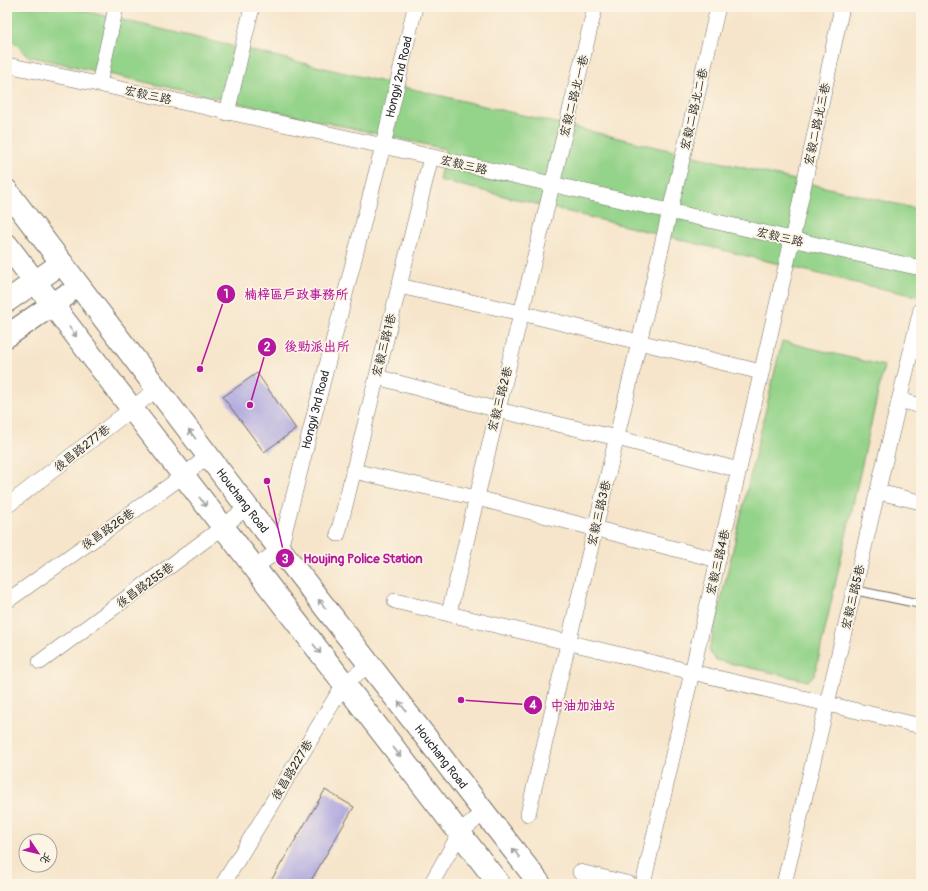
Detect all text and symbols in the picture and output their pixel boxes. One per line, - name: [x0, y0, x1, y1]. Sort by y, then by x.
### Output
- street label: Hongyi 2nd Road: [383, 35, 416, 119]
- street label: 宏毅二路北一巷: [557, 54, 592, 139]
- street label: 宏毅二路北二巷: [678, 66, 711, 152]
- street label: 宏毅二路北三巷: [801, 81, 834, 167]
- street label: 宏毅三路: [123, 83, 173, 108]
- street label: 宏毅三路: [439, 153, 489, 178]
- street label: 宏毅三路: [755, 225, 805, 250]
- callout: 楠梓區戶政事務所: [216, 282, 356, 307]
- text: 1: [224, 287, 228, 302]
- text: 楠梓區戶政事務所: [244, 287, 348, 303]
- street label: 宏毅三路1巷: [369, 312, 400, 378]
- one-way arrow: [69, 326, 77, 337]
- callout: 後勁派出所: [257, 334, 358, 359]
- text: 後勁派出所: [284, 339, 350, 355]
- text: 2: [264, 340, 271, 355]
- street label: 宏毅三路2巷: [485, 365, 516, 433]
- street label: Hongyi 3rd Road: [299, 369, 333, 451]
- street label: 後昌路277巷: [51, 422, 113, 475]
- one-way arrow: [187, 429, 196, 440]
- street label: Houchang Road: [212, 466, 272, 536]
- street label: 宏毅三路3巷: [585, 479, 614, 547]
- one-way arrow: [199, 496, 208, 507]
- street label: 後昌路26巷: [79, 506, 138, 553]
- street label: 宏毅三路4巷: [704, 528, 733, 596]
- callout: Houjing Police Station: [275, 546, 431, 571]
- text: Houjing Police Station: [303, 551, 423, 567]
- text: 3: [282, 552, 289, 567]
- street label: 後昌路255巷: [113, 559, 177, 611]
- street label: 宏毅三路5巷: [839, 563, 868, 631]
- one-way arrow: [318, 598, 327, 609]
- one-way arrow: [313, 643, 321, 654]
- callout: 中油加油站: [523, 693, 624, 718]
- text: 4: [529, 698, 537, 713]
- text: 中油加油站: [550, 698, 616, 714]
- one-way arrow: [398, 701, 406, 712]
- street label: Houchang Road: [411, 722, 470, 792]
- street label: 後昌路227巷: [269, 737, 316, 803]
- one-way arrow: [392, 746, 401, 757]
- north arrow: [18, 833, 58, 873]
- one-way arrow: [512, 848, 520, 859]
- text: 北: [37, 850, 54, 867]

